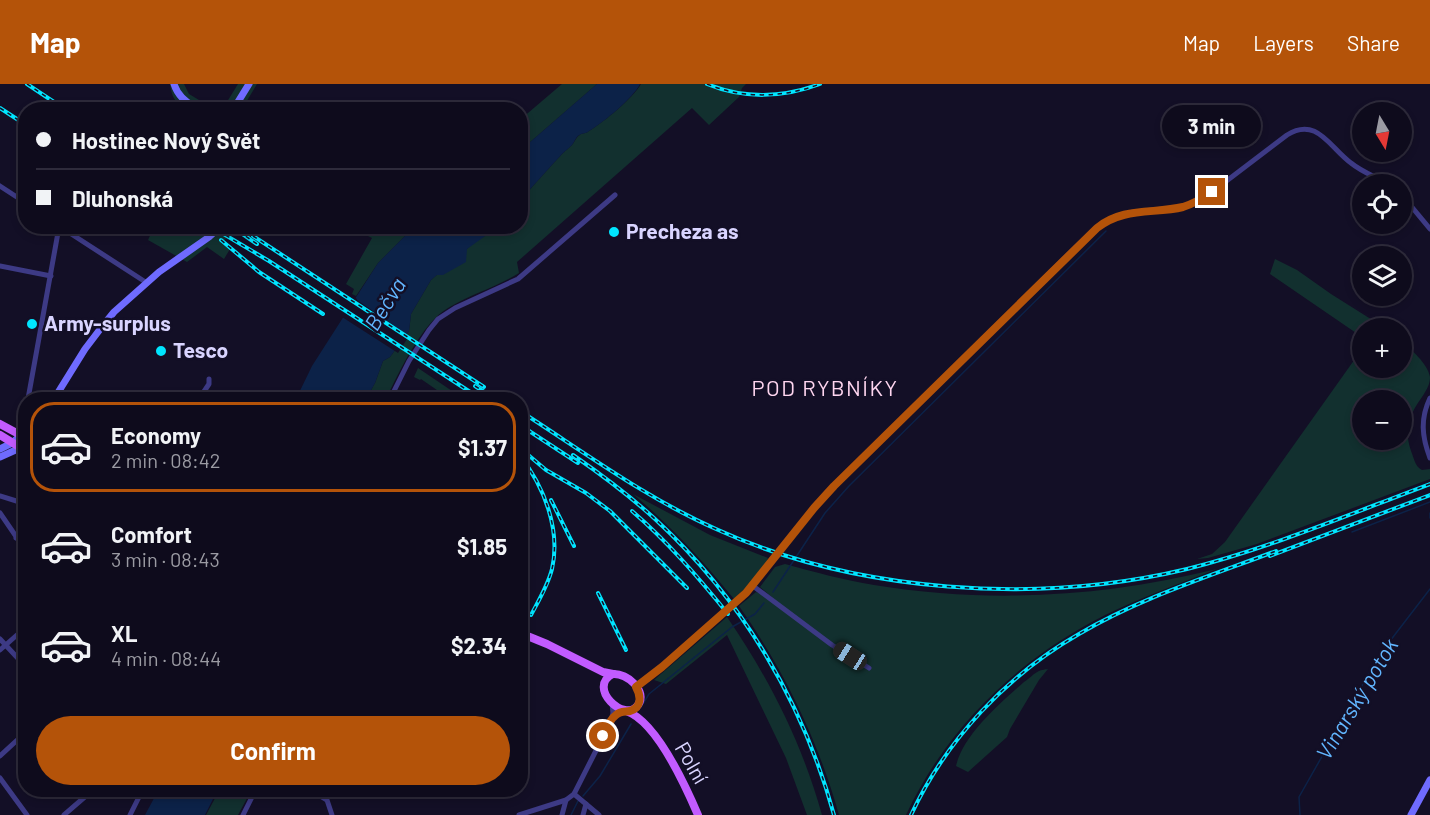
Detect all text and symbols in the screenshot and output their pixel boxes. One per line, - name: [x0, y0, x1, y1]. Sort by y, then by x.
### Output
- text: Map: [30, 25, 81, 59]
- text: Map: [1183, 30, 1220, 55]
- text: Layers: [1253, 30, 1314, 55]
- text: Share: [1347, 30, 1400, 55]
- north arrow: [1352, 102, 1412, 162]
- map controls: [1352, 102, 1412, 450]
- callout: 3 min: [1162, 105, 1262, 147]
- text: 3 min: [1188, 114, 1235, 138]
- text: Hostinec Nový Svět: [72, 127, 260, 153]
- button: locate: [1352, 174, 1412, 234]
- route end: [1198, 178, 1225, 205]
- text: Dluhonská: [72, 185, 173, 211]
- place label: Precheza as: [626, 218, 739, 243]
- marker: Precheza as: [607, 225, 621, 239]
- button: layers: [1352, 246, 1412, 306]
- water label: Bečva: [358, 272, 410, 335]
- place label: Army-surplus: [44, 310, 171, 335]
- marker: Army-surplus: [25, 317, 39, 331]
- button: +: [1352, 318, 1412, 378]
- place label: Tesco: [173, 337, 228, 362]
- marker: Tesco: [154, 344, 168, 358]
- district label: POD RYBNÍKY: [752, 374, 898, 400]
- button: −: [1352, 390, 1412, 450]
- icon: car: [39, 420, 93, 474]
- text: Economy: [111, 422, 201, 448]
- text: $1.37: [458, 434, 507, 460]
- text: 2 min · 08:42: [111, 448, 221, 472]
- icon: car: [39, 519, 93, 573]
- text: Comfort: [111, 521, 192, 547]
- text: $1.85: [457, 533, 507, 559]
- text: 3 min · 08:43: [111, 547, 220, 571]
- icon: car: [39, 618, 93, 672]
- text: XL: [111, 620, 137, 646]
- text: $2.34: [451, 632, 507, 658]
- water label: Vinarský potok: [1310, 633, 1403, 764]
- car: [830, 639, 870, 673]
- text: 4 min · 08:44: [111, 646, 221, 670]
- button: Confirm: [36, 716, 510, 785]
- route start: [589, 722, 616, 749]
- street label: Polní: [670, 737, 714, 788]

